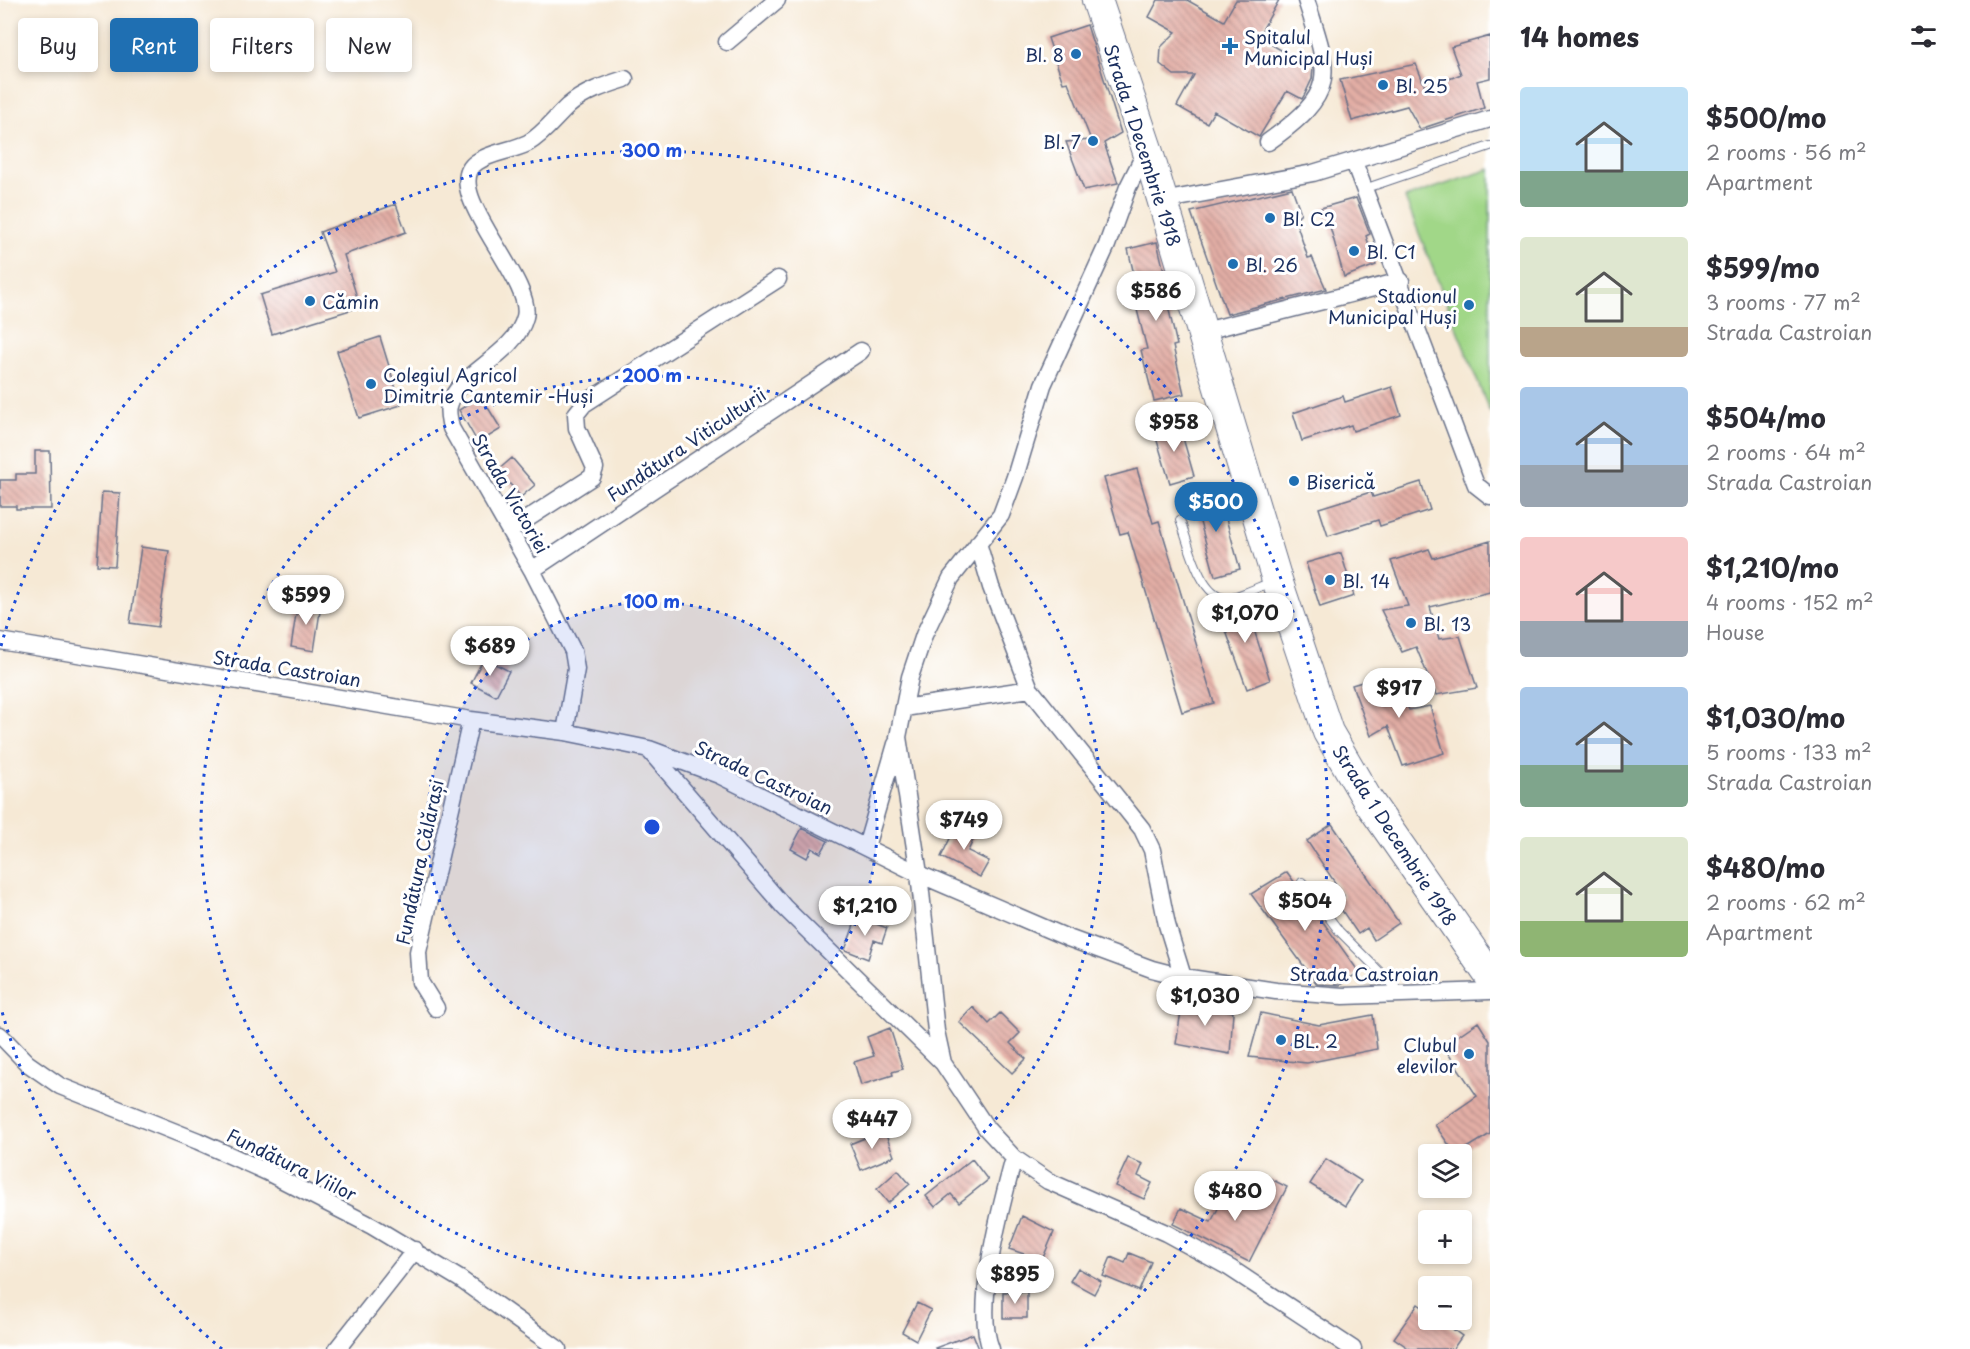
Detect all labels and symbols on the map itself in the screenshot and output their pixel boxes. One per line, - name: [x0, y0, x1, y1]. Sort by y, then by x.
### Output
- place label: Spitalul Municipal Huși: [1244, 23, 1373, 71]
- marker: Spitalul Municipal Huși: [1221, 37, 1239, 55]
- street label: Strada 1 Decembrie 1918: [1098, 40, 1188, 250]
- place label: Bl. 8: [1025, 41, 1064, 68]
- marker: Bl. 8: [1069, 47, 1083, 61]
- place label: Bl. 25: [1395, 72, 1448, 99]
- marker: Bl. 25: [1376, 78, 1390, 92]
- place label: Bl. 7: [1043, 128, 1081, 155]
- marker: Bl. 7: [1086, 134, 1100, 148]
- text: 300 m: [622, 136, 682, 163]
- place label: Bl. C2: [1282, 205, 1335, 232]
- marker: Bl. C2: [1263, 211, 1277, 225]
- place label: Bl. C1: [1366, 238, 1416, 265]
- marker: Bl. C1: [1347, 244, 1361, 258]
- place label: Bl. 26: [1245, 251, 1298, 278]
- marker: Bl. 26: [1226, 257, 1240, 271]
- pin: $586: [1120, 271, 1192, 322]
- place label: Stadionul Municipal Huși: [1328, 282, 1457, 330]
- place label: Cămin: [322, 288, 379, 315]
- marker: Cămin: [303, 294, 317, 308]
- marker: Stadionul Municipal Huși: [1462, 298, 1476, 312]
- place label: Colegiul Agricol Dimitrie Cantemir -Huși: [383, 361, 593, 409]
- text: 200 m: [622, 361, 682, 388]
- marker: Colegiul Agricol Dimitrie Cantemir -Huși: [364, 377, 378, 391]
- street label: Fundătura Viticulturii: [601, 381, 771, 507]
- pin: $958: [1138, 402, 1210, 453]
- street label: Strada Victoriei: [466, 428, 556, 558]
- place label: Biserică: [1306, 468, 1376, 495]
- marker: Biserică: [1287, 474, 1301, 488]
- pin: $500: [1180, 482, 1252, 533]
- place label: Bl. 14: [1342, 567, 1390, 594]
- marker: Bl. 14: [1323, 573, 1337, 587]
- pin: $599: [270, 575, 342, 626]
- text: 100 m: [624, 587, 680, 614]
- pin: $1,070: [1196, 593, 1294, 644]
- place label: Bl. 13: [1423, 610, 1471, 637]
- marker: Bl. 13: [1404, 616, 1418, 630]
- pin: $689: [454, 626, 526, 677]
- street label: Strada Castroian: [211, 643, 363, 693]
- pin: $917: [1363, 668, 1435, 719]
- street label: Strada Castroian: [690, 733, 838, 821]
- street label: Strada 1 Decembrie 1918: [1326, 739, 1464, 931]
- street label: Fundătura Călărași: [388, 777, 450, 947]
- pin: $749: [928, 800, 1000, 851]
- centre of rings: [642, 817, 662, 837]
- pin: $504: [1269, 881, 1341, 932]
- pin: $1,210: [816, 886, 914, 937]
- street label: Strada Castroian: [1289, 960, 1439, 987]
- pin: $1,030: [1156, 976, 1254, 1027]
- place label: BL. 2: [1293, 1027, 1338, 1054]
- place label: Clubul elevilor: [1396, 1031, 1458, 1079]
- marker: BL. 2: [1274, 1033, 1288, 1047]
- marker: Clubul elevilor: [1462, 1047, 1476, 1061]
- pin: $447: [836, 1099, 908, 1150]
- street label: Fundătura Viilor: [223, 1121, 362, 1207]
- pin: $480: [1199, 1171, 1271, 1222]
- pin: $895: [979, 1254, 1051, 1305]

